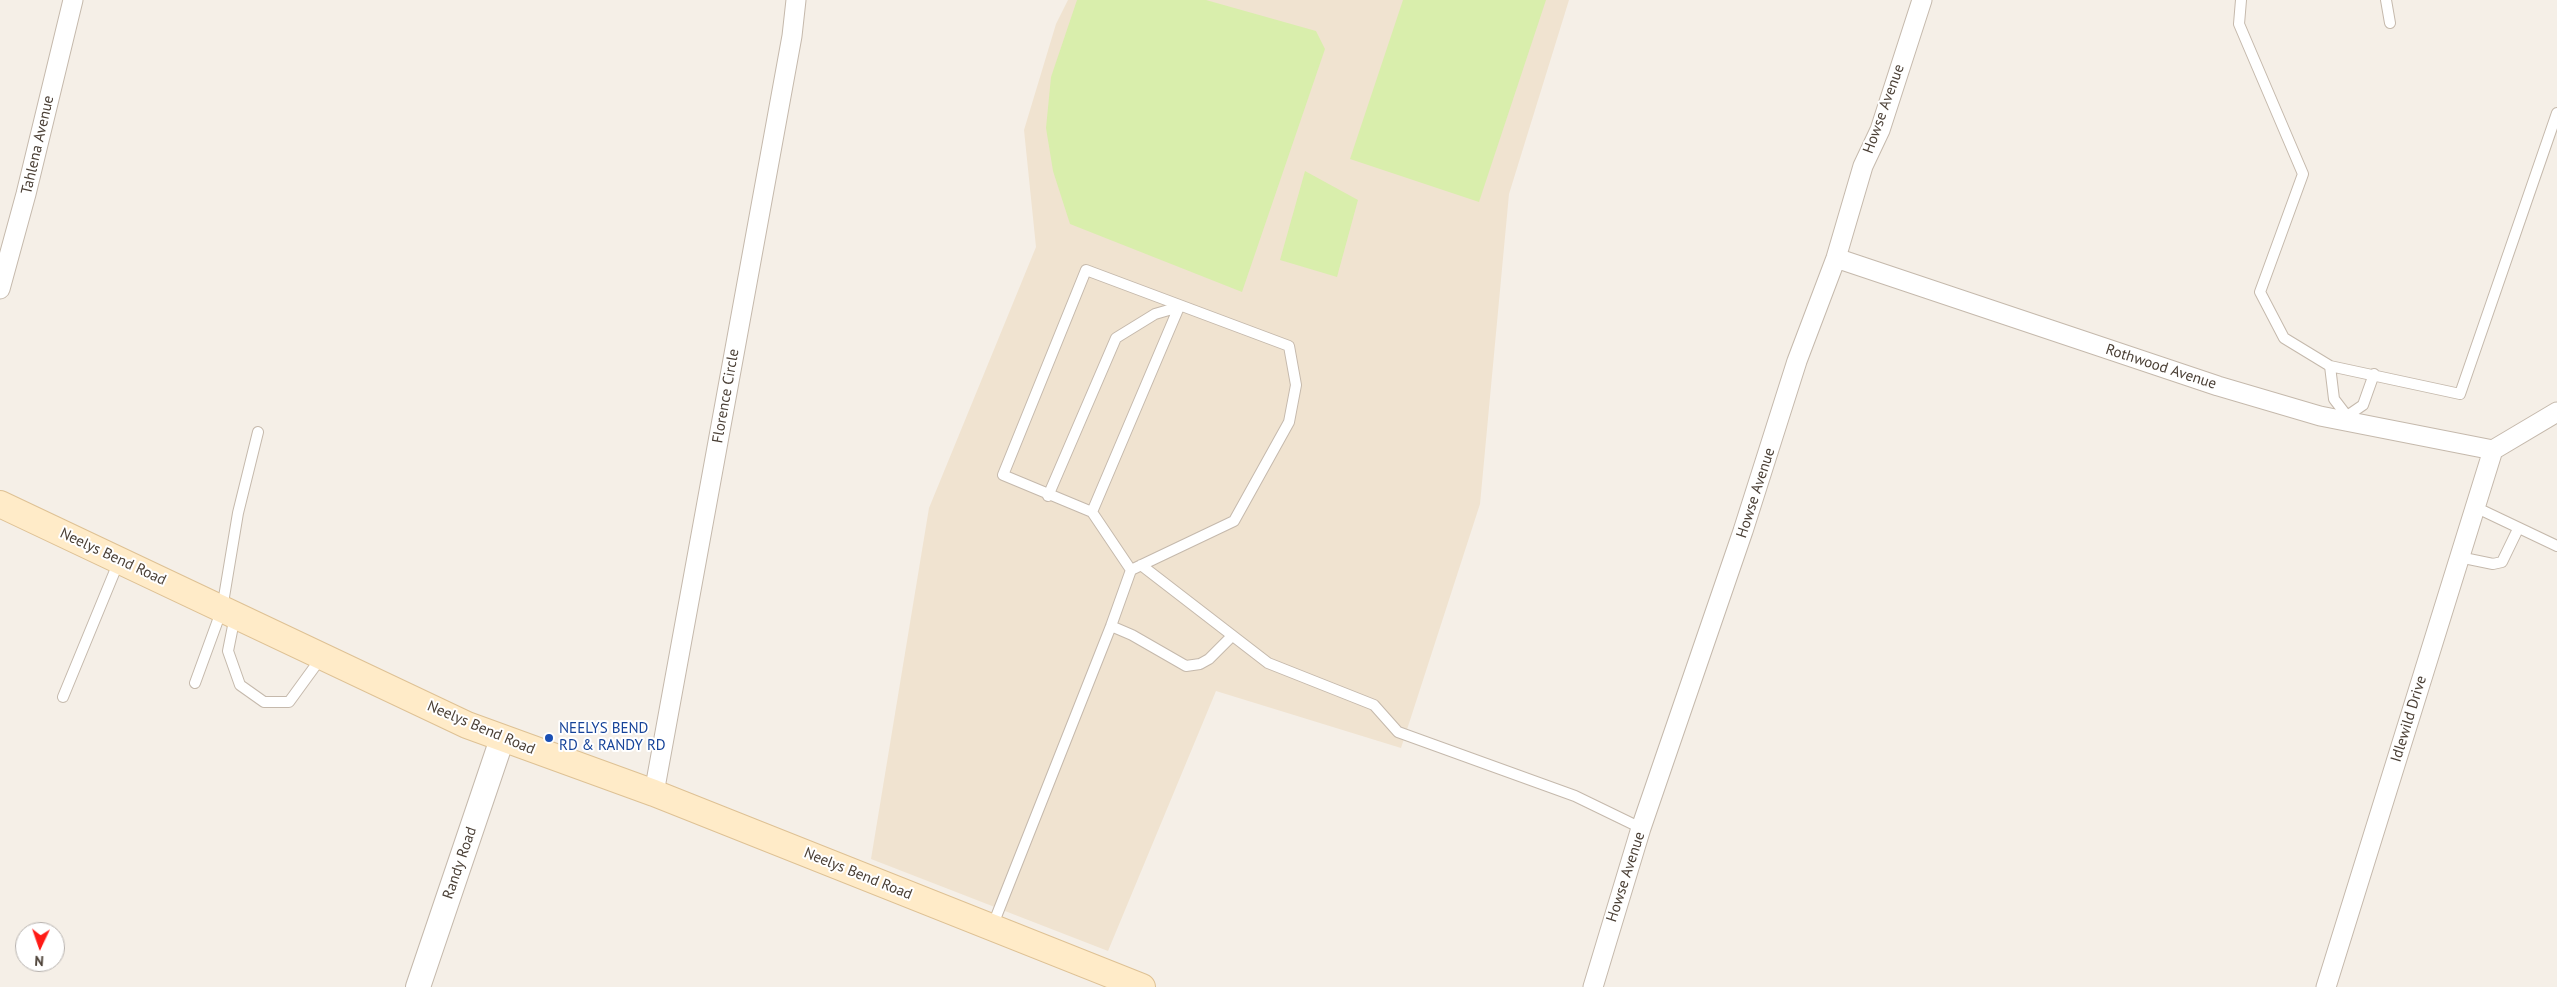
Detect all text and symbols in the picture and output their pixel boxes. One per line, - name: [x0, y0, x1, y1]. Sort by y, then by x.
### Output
- street label: Howse Avenue: [1860, 62, 1908, 156]
- street label: Tahlena Avenue: [18, 94, 58, 196]
- street label: Rothwood Avenue: [2103, 341, 2219, 393]
- street label: Florence Circle: [709, 347, 743, 445]
- street label: Howse Avenue: [1733, 446, 1779, 540]
- street label: Neelys Bend Road: [57, 524, 169, 590]
- street label: Idlewild Drive: [2387, 674, 2431, 764]
- street label: Neelys Bend Road: [424, 697, 538, 759]
- place label: NEELYS BEND RD & RANDY RD: [559, 720, 666, 755]
- marker: NEELYS BEND RD & RANDY RD: [543, 732, 555, 744]
- street label: Randy Road: [439, 824, 481, 902]
- street label: Howse Avenue: [1603, 830, 1649, 924]
- street label: Neelys Bend Road: [801, 844, 915, 904]
- north arrow: [15, 922, 65, 972]
- text: N: [34, 952, 44, 970]

